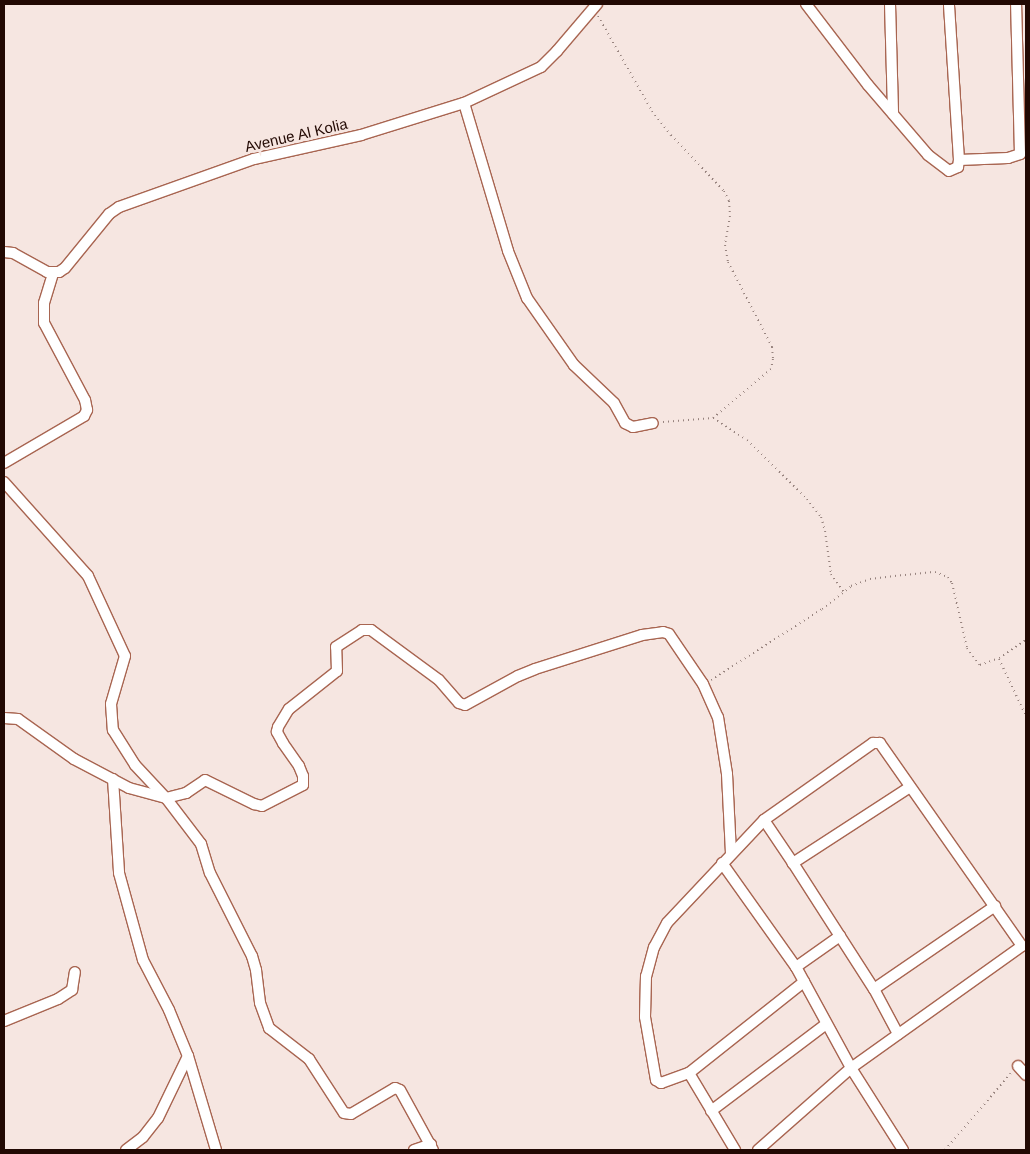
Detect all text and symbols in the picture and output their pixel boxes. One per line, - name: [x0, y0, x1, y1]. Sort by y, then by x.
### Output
- street label: Avenue Al Kolia: [243, 114, 349, 156]

